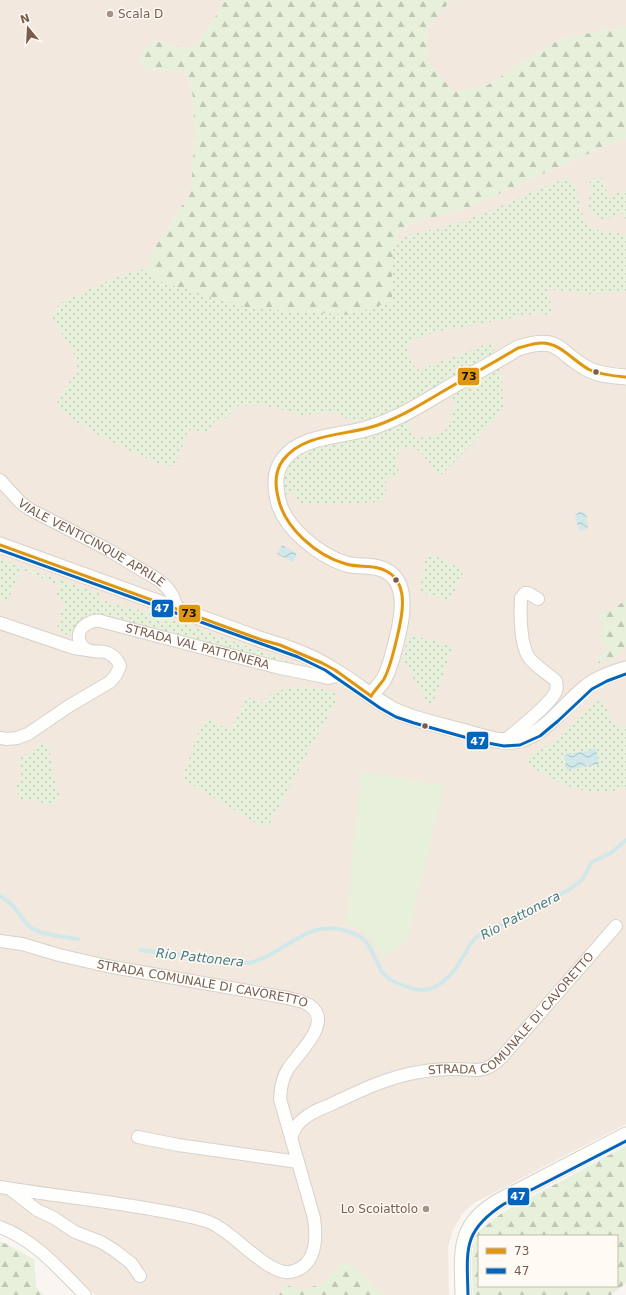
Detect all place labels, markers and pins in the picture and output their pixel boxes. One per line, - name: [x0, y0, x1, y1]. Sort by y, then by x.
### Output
- place label: Scala D: [118, 7, 163, 21]
- marker: Scala D: [105, 9, 115, 19]
- unlabelled marker: [591, 367, 601, 377]
- unlabelled marker: [391, 575, 401, 585]
- unlabelled marker: [420, 721, 430, 731]
- place label: Lo Scoiattolo: [341, 1202, 418, 1216]
- marker: Lo Scoiattolo: [421, 1204, 431, 1214]

